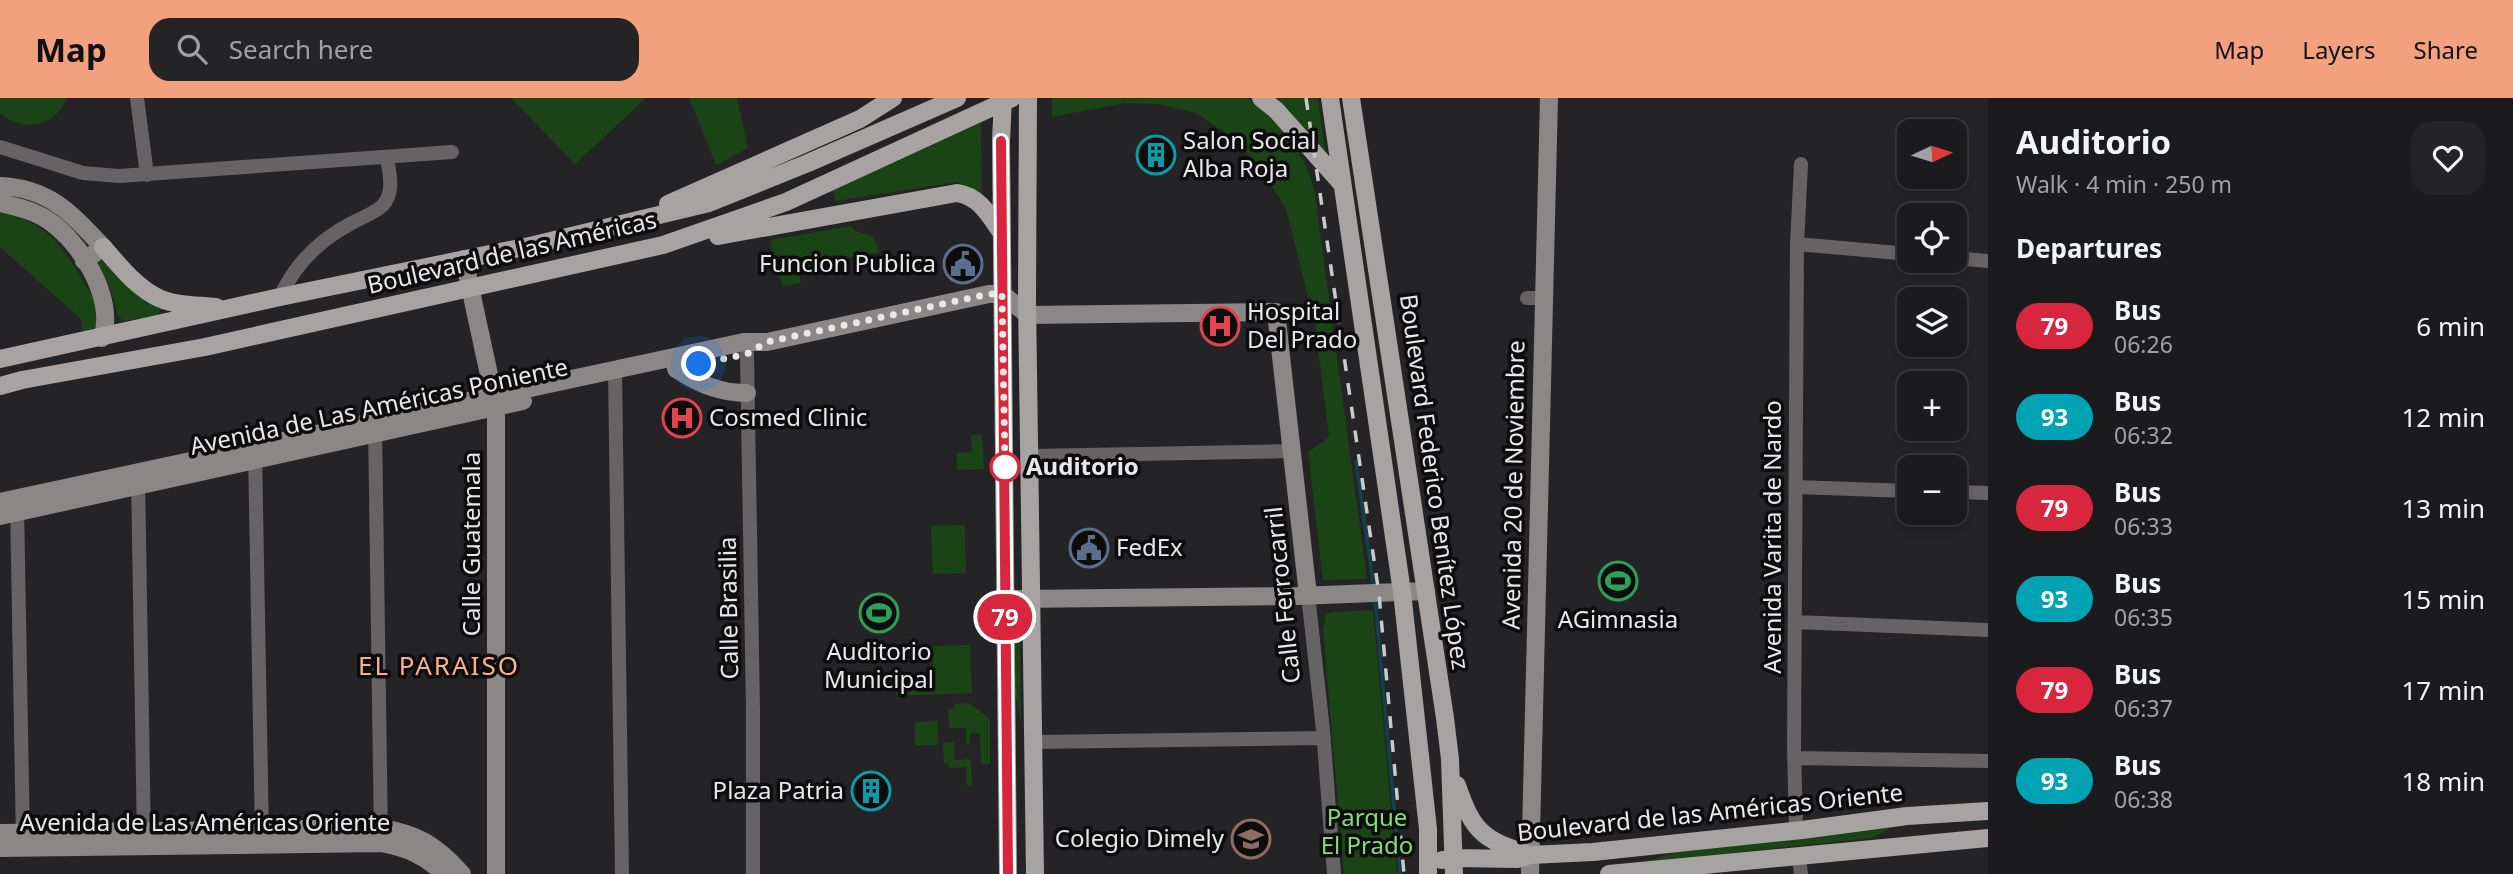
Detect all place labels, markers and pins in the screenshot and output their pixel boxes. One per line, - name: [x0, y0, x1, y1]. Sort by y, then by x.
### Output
- place label: Salon Social Alba Roja: [1183, 123, 1317, 184]
- building icon: Salon Social Alba Roja: [1135, 134, 1177, 176]
- public building icon: Funcion Publica: [942, 243, 984, 285]
- place label: Funcion Publica: [759, 246, 936, 279]
- place label: Hospital Del Prado: [1247, 294, 1357, 355]
- hospital icon: Hospital Del Prado: [1199, 305, 1241, 347]
- hospital icon: Cosmed Clinic: [661, 397, 703, 439]
- place label: Cosmed Clinic: [709, 400, 867, 433]
- place label: Auditorio: [1026, 449, 1139, 482]
- marker: Auditorio: [990, 452, 1020, 482]
- public building icon: FedEx: [1068, 527, 1110, 569]
- place label: FedEx: [1116, 530, 1183, 563]
- sports icon: AGimnasia: [1597, 560, 1639, 602]
- sports icon: Auditorio Municipal: [858, 592, 900, 634]
- place label: AGimnasia: [1558, 602, 1678, 635]
- place label: Auditorio Municipal: [824, 634, 934, 695]
- building icon: Plaza Patria: [850, 770, 892, 812]
- place label: Plaza Patria: [713, 773, 844, 806]
- school or university icon: Colegio Dimely: [1230, 818, 1272, 860]
- place label: Colegio Dimely: [1055, 821, 1225, 854]

